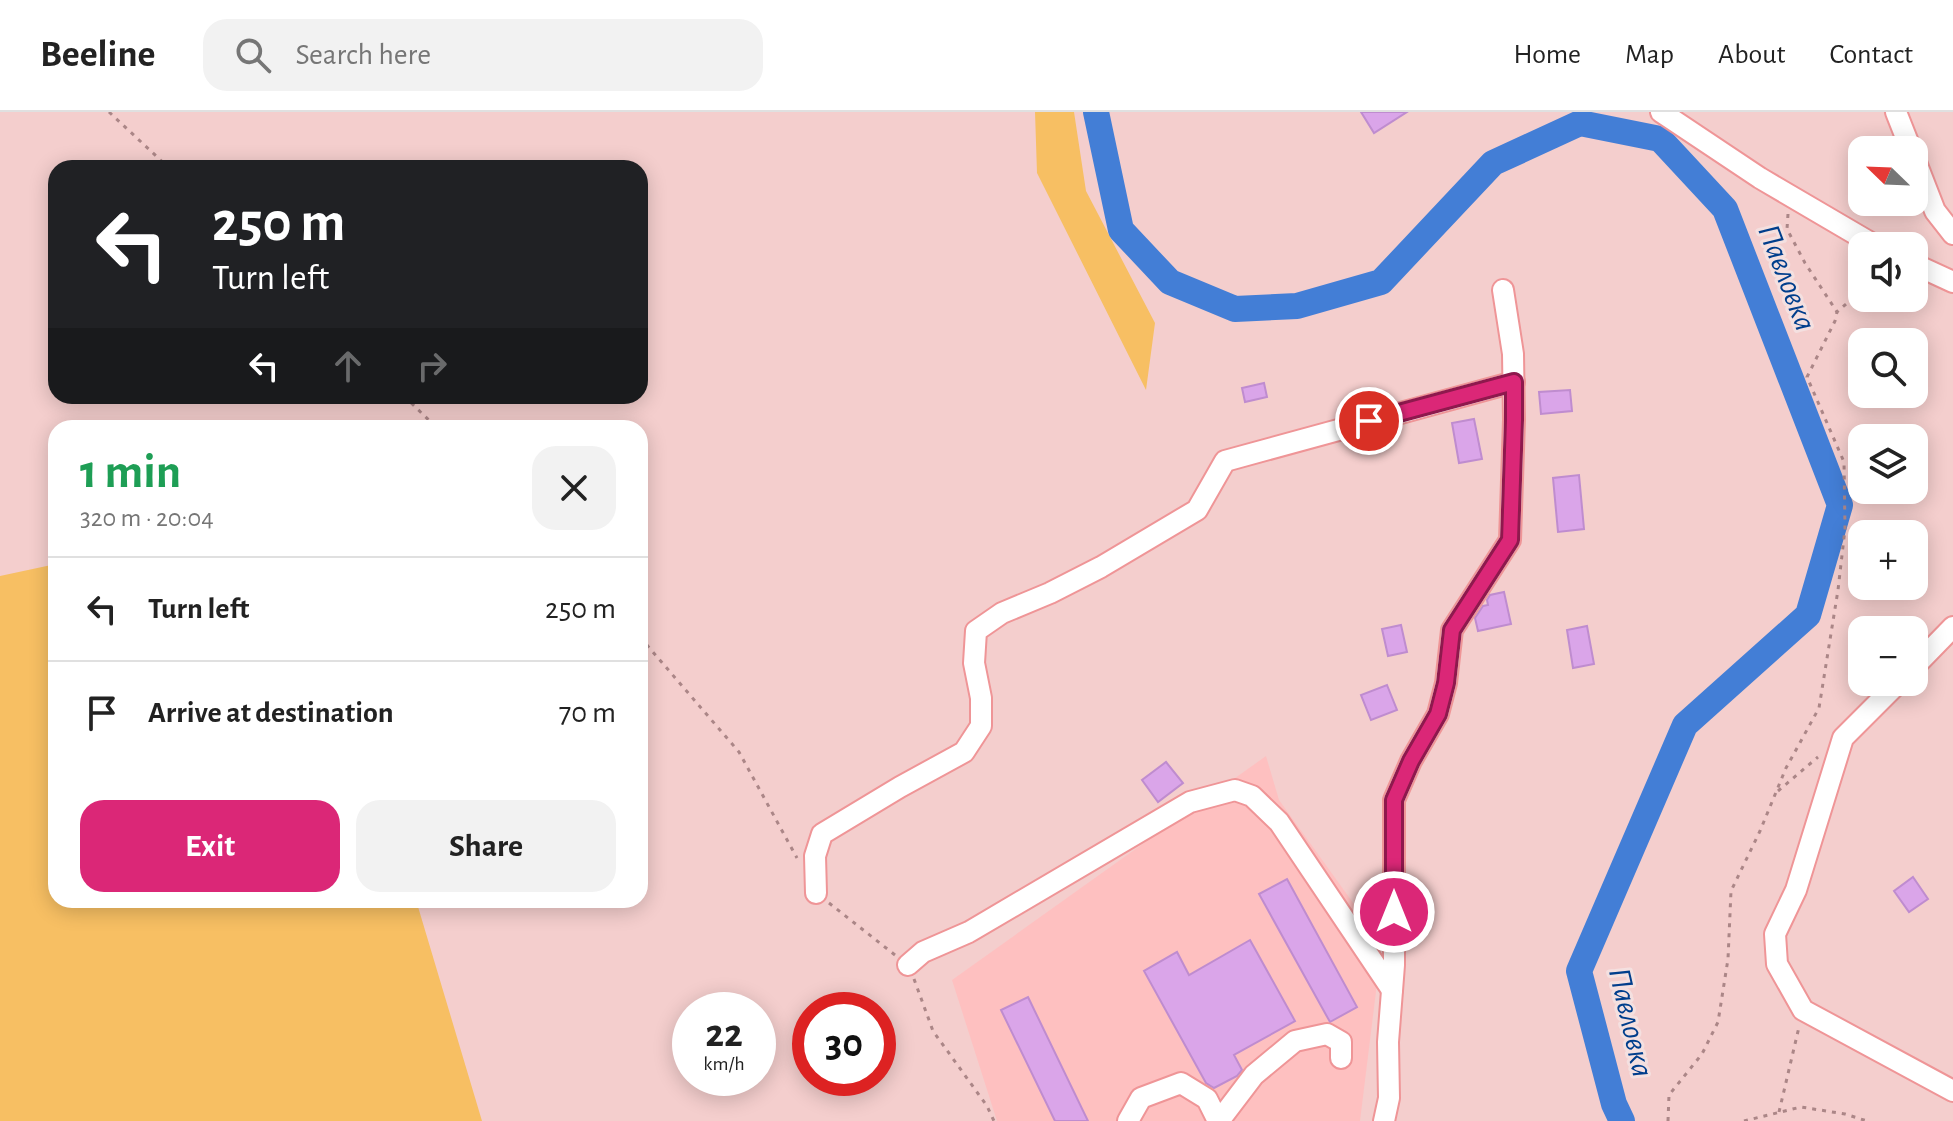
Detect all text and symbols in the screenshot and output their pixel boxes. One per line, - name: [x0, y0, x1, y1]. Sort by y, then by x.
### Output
- search box: [203, 19, 763, 91]
- icon: search: [231, 33, 275, 77]
- text: Beeline: [40, 36, 155, 74]
- text: Search here: [295, 40, 431, 70]
- text: Home: [1514, 41, 1581, 69]
- text: Map: [1625, 41, 1674, 69]
- text: About: [1718, 41, 1786, 69]
- text: Contact: [1830, 41, 1913, 69]
- north arrow: [1848, 136, 1928, 216]
- map controls: [1848, 136, 1928, 696]
- icon: left: [80, 192, 184, 296]
- text: 250 m: [212, 195, 345, 251]
- water label: Павловка: [1752, 220, 1822, 335]
- button: sound: [1848, 232, 1928, 312]
- text: Turn left: [212, 260, 329, 296]
- button: search: [1848, 328, 1928, 408]
- icon: left: [242, 344, 286, 388]
- icon: ahead: [326, 344, 370, 388]
- icon: right: [410, 344, 454, 388]
- pin: [1335, 387, 1403, 455]
- icon: arrive: [1347, 399, 1391, 443]
- button: layers: [1848, 424, 1928, 504]
- button: close: [532, 446, 616, 530]
- text: 1 min: [80, 449, 181, 497]
- text: 320 m · 20:04: [80, 505, 214, 531]
- button: +: [1848, 520, 1928, 600]
- icon: left: [80, 587, 124, 631]
- text: Turn left: [148, 594, 249, 624]
- text: 250 m: [545, 594, 616, 624]
- button: −: [1848, 616, 1928, 696]
- icon: arrive: [80, 691, 124, 735]
- text: Arrive at destination: [148, 698, 394, 728]
- text: 70 m: [559, 698, 616, 728]
- button: Exit: [80, 800, 340, 892]
- button: Share: [356, 800, 616, 892]
- position arrow: [1352, 870, 1436, 954]
- water label: Павловка: [1603, 965, 1659, 1080]
- speed limit sign: 30: [792, 992, 896, 1096]
- text: 22: [705, 1014, 743, 1054]
- text: km/h: [703, 1054, 745, 1074]

